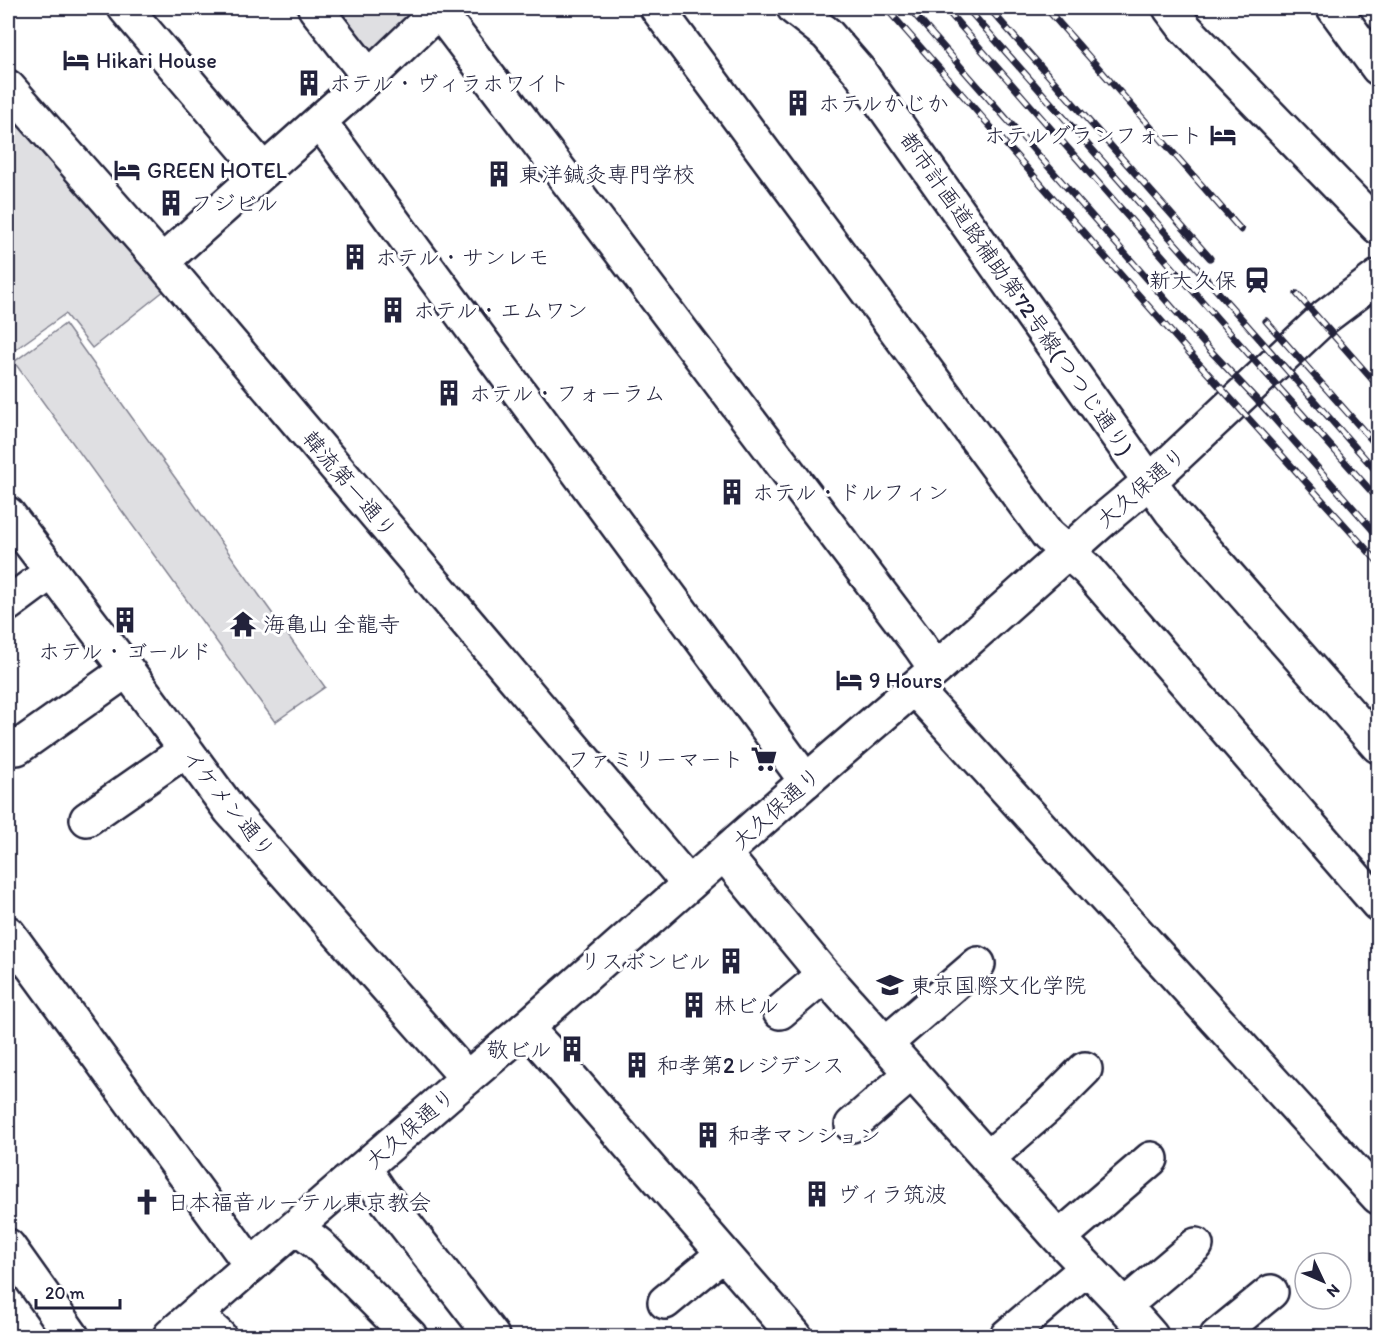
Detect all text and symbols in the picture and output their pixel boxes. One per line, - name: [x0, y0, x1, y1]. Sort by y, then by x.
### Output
- hotel icon: Hikari House: [61, 45, 91, 75]
- place label: Hikari House: [96, 47, 217, 74]
- building icon: ホテル・ヴィラホワイト: [294, 68, 324, 98]
- place label: ホテル・ヴィラホワイト: [329, 70, 570, 97]
- building icon: ホテルかじか: [783, 88, 813, 118]
- place label: ホテルかじか: [818, 90, 949, 117]
- hotel icon: ホテルグランフォート: [1208, 120, 1238, 150]
- place label: ホテルグランフォート: [984, 122, 1203, 149]
- street label: 都市計画道路補助第72号線(つつじ通り): [894, 126, 1139, 460]
- hotel icon: GREEN HOTEL: [112, 155, 142, 185]
- place label: GREEN HOTEL: [147, 157, 287, 184]
- building icon: 東洋鍼灸専門学校: [484, 159, 514, 189]
- place label: 東洋鍼灸専門学校: [519, 161, 695, 188]
- building icon: フジビル: [156, 188, 186, 218]
- place label: フジビル: [191, 190, 279, 217]
- building icon: ホテル・サンレモ: [340, 242, 370, 272]
- place label: ホテル・サンレモ: [375, 244, 550, 271]
- station icon: 新大久保: [1242, 265, 1272, 295]
- place label: 新大久保: [1149, 267, 1237, 294]
- building icon: ホテル・エムワン: [378, 295, 408, 325]
- place label: ホテル・エムワン: [413, 297, 588, 324]
- building icon: ホテル・フォーラム: [434, 378, 464, 408]
- place label: ホテル・フォーラム: [469, 380, 666, 407]
- street label: 韓流第一通り: [297, 425, 402, 544]
- street label: 大久保通り: [1091, 441, 1192, 534]
- building icon: ホテル・ドルフィン: [717, 477, 747, 507]
- place label: ホテル・ドルフィン: [752, 479, 949, 506]
- building icon: ホテル・ゴールド: [110, 605, 140, 635]
- temple icon: 海亀山 全龍寺: [228, 609, 258, 639]
- place label: 海亀山 全龍寺: [263, 611, 400, 638]
- place label: ホテル・ゴールド: [38, 638, 212, 665]
- hotel icon: 9 Hours: [834, 665, 864, 695]
- place label: 9 Hours: [869, 667, 942, 694]
- street label: イケメン通り: [177, 744, 281, 863]
- supermarket icon: ファミリーマート: [749, 744, 779, 774]
- place label: ファミリーマート: [568, 746, 744, 773]
- street label: 大久保通り: [726, 762, 826, 855]
- building icon: リスボンビル: [716, 946, 746, 976]
- place label: リスボンビル: [579, 948, 711, 975]
- school or university icon: 東京国際文化学院: [875, 970, 905, 1000]
- place label: 東京国際文化学院: [910, 972, 1086, 999]
- building icon: 林ビル: [679, 990, 709, 1020]
- place label: 林ビル: [714, 992, 780, 1019]
- building icon: 敬ビル: [557, 1034, 587, 1064]
- place label: 敬ビル: [486, 1036, 552, 1063]
- building icon: 和孝第2レジデンス: [622, 1050, 652, 1080]
- place label: 和孝第2レジデンス: [657, 1052, 845, 1079]
- street label: 大久保通り: [360, 1082, 461, 1175]
- building icon: 和孝マンション: [693, 1120, 723, 1150]
- place label: 和孝マンション: [728, 1122, 881, 1149]
- building icon: ヴィラ筑波: [802, 1179, 832, 1209]
- place label: ヴィラ筑波: [837, 1181, 947, 1208]
- church icon: 日本福音ルーテル東京教会: [132, 1187, 162, 1217]
- place label: 日本福音ルーテル東京教会: [167, 1189, 431, 1216]
- north arrow: [1293, 1251, 1353, 1311]
- scale bar: [36, 1272, 120, 1310]
- text: N: [1323, 1281, 1344, 1302]
- text: 20 m: [45, 1282, 85, 1304]

